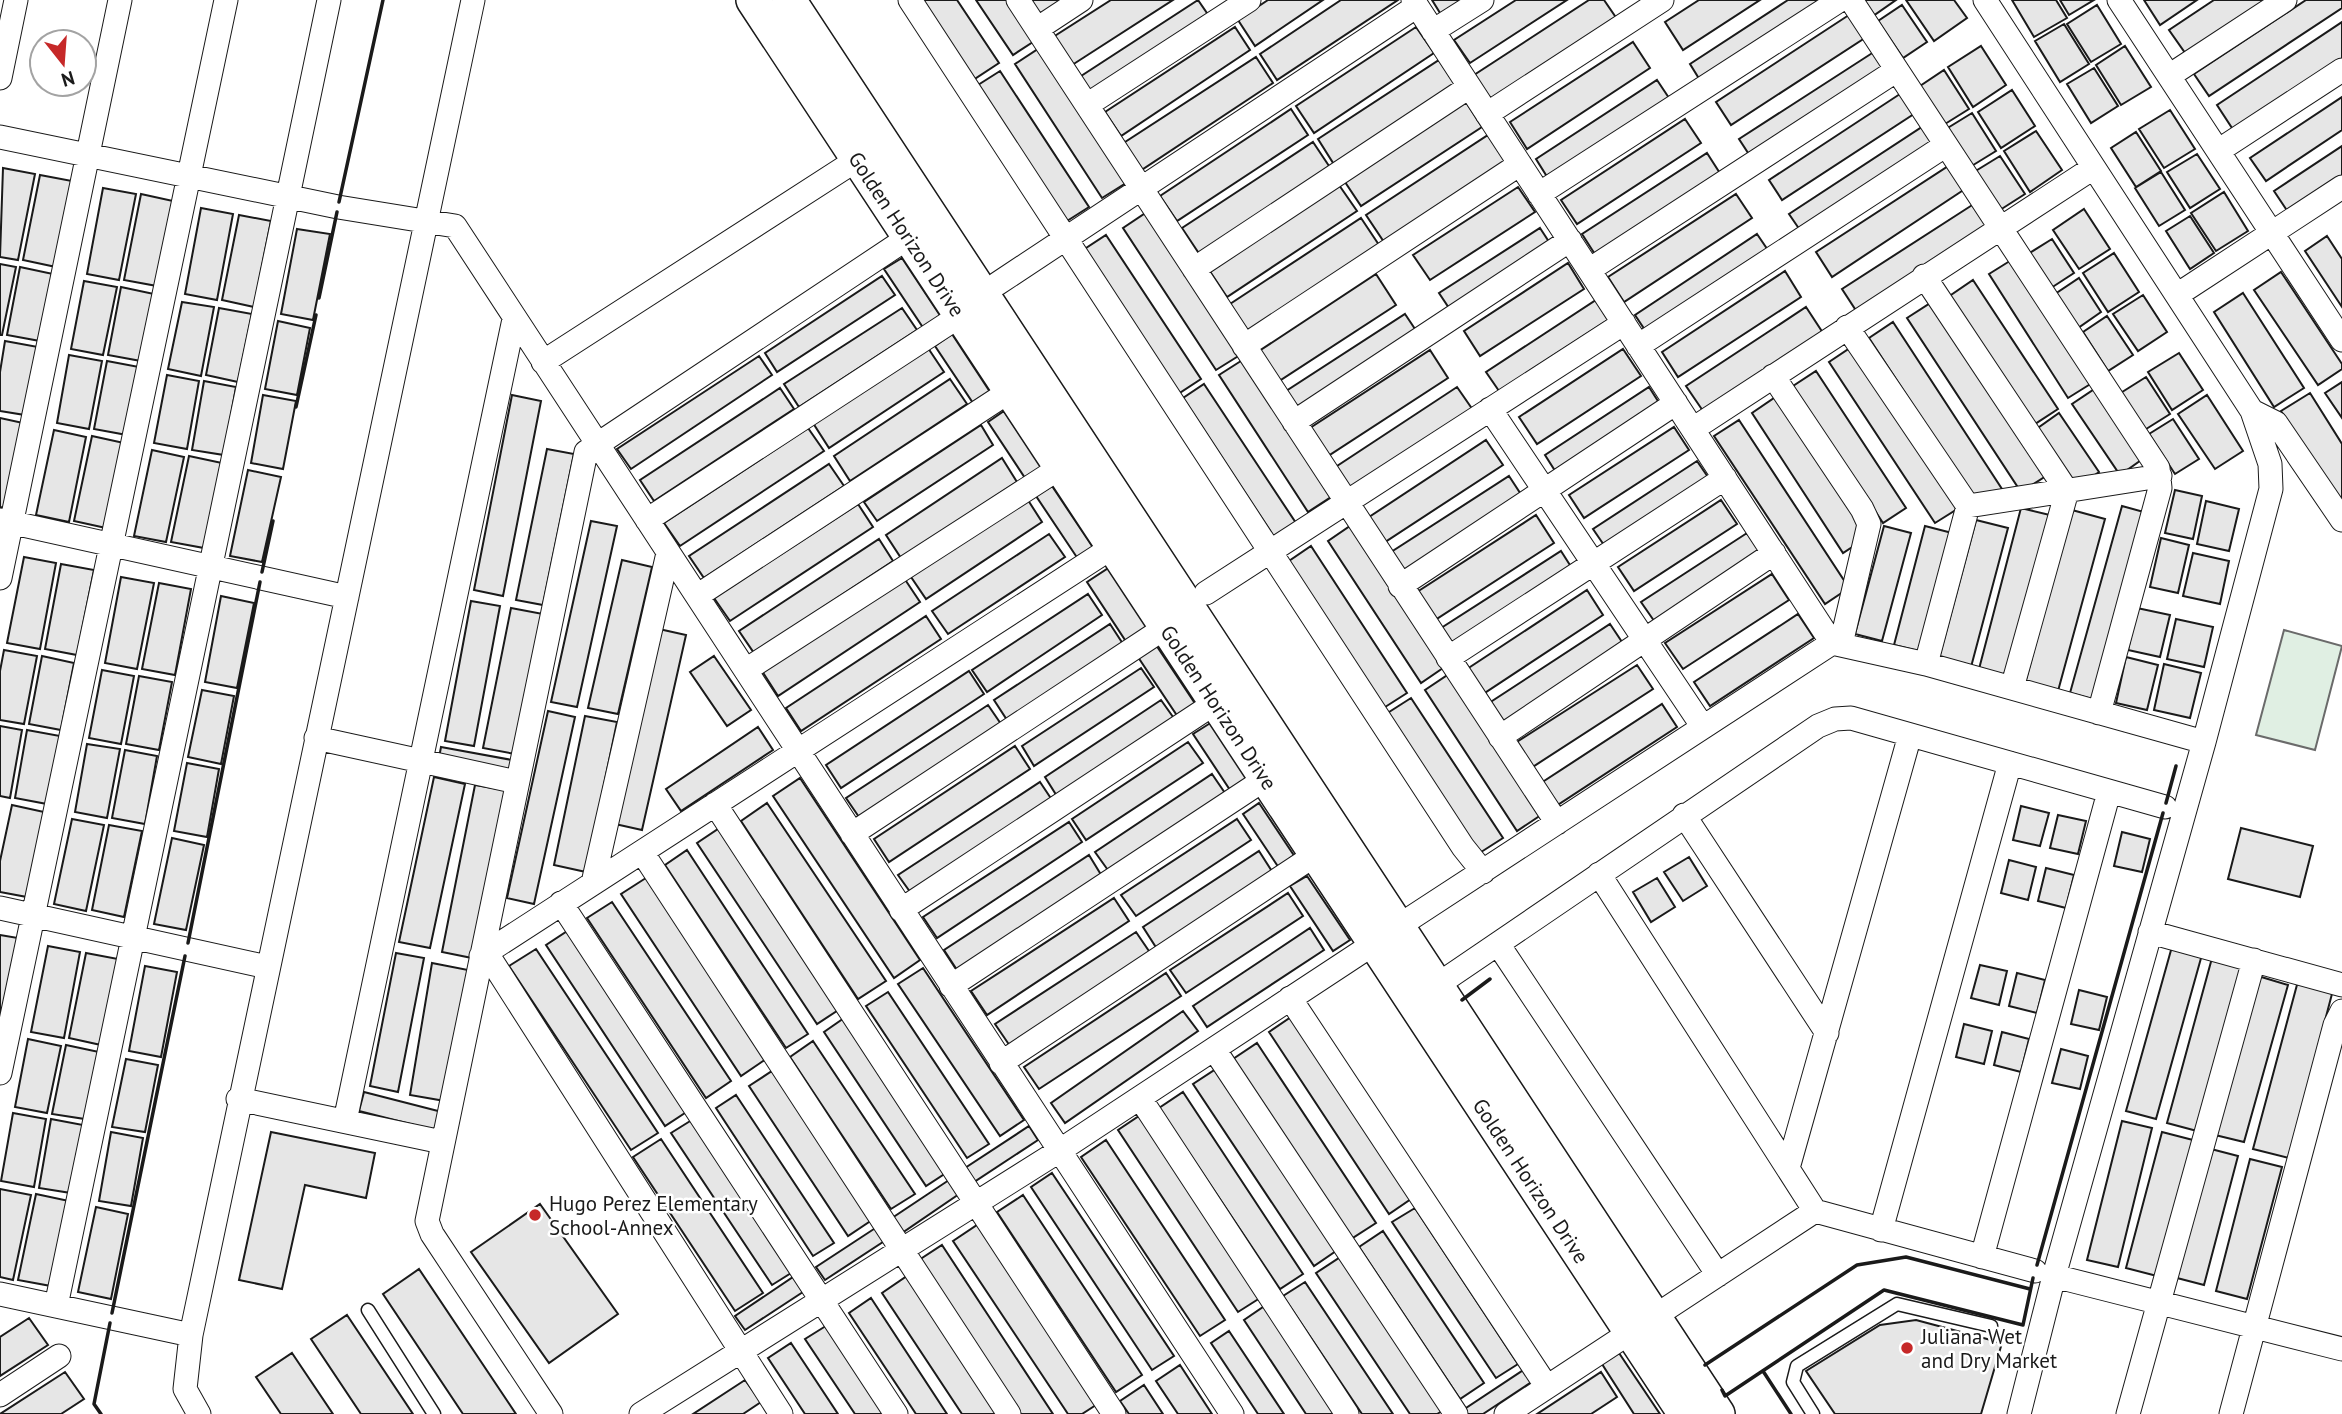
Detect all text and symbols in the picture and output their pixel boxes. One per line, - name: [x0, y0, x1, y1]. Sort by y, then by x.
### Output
- north arrow: [28, 28, 98, 98]
- text: N: [58, 66, 77, 93]
- street label: Golden Horizon Drive: [843, 146, 971, 321]
- street label: Golden Horizon Drive: [1155, 620, 1283, 795]
- street label: Golden Horizon Drive: [1467, 1093, 1595, 1268]
- place label: Hugo Perez Elementary School-Annex: [549, 1190, 758, 1241]
- marker: Hugo Perez Elementary School-Annex: [527, 1207, 543, 1223]
- place label: Juliana Wet and Dry Market: [1920, 1323, 2057, 1374]
- marker: Juliana Wet and Dry Market: [1899, 1340, 1915, 1356]

